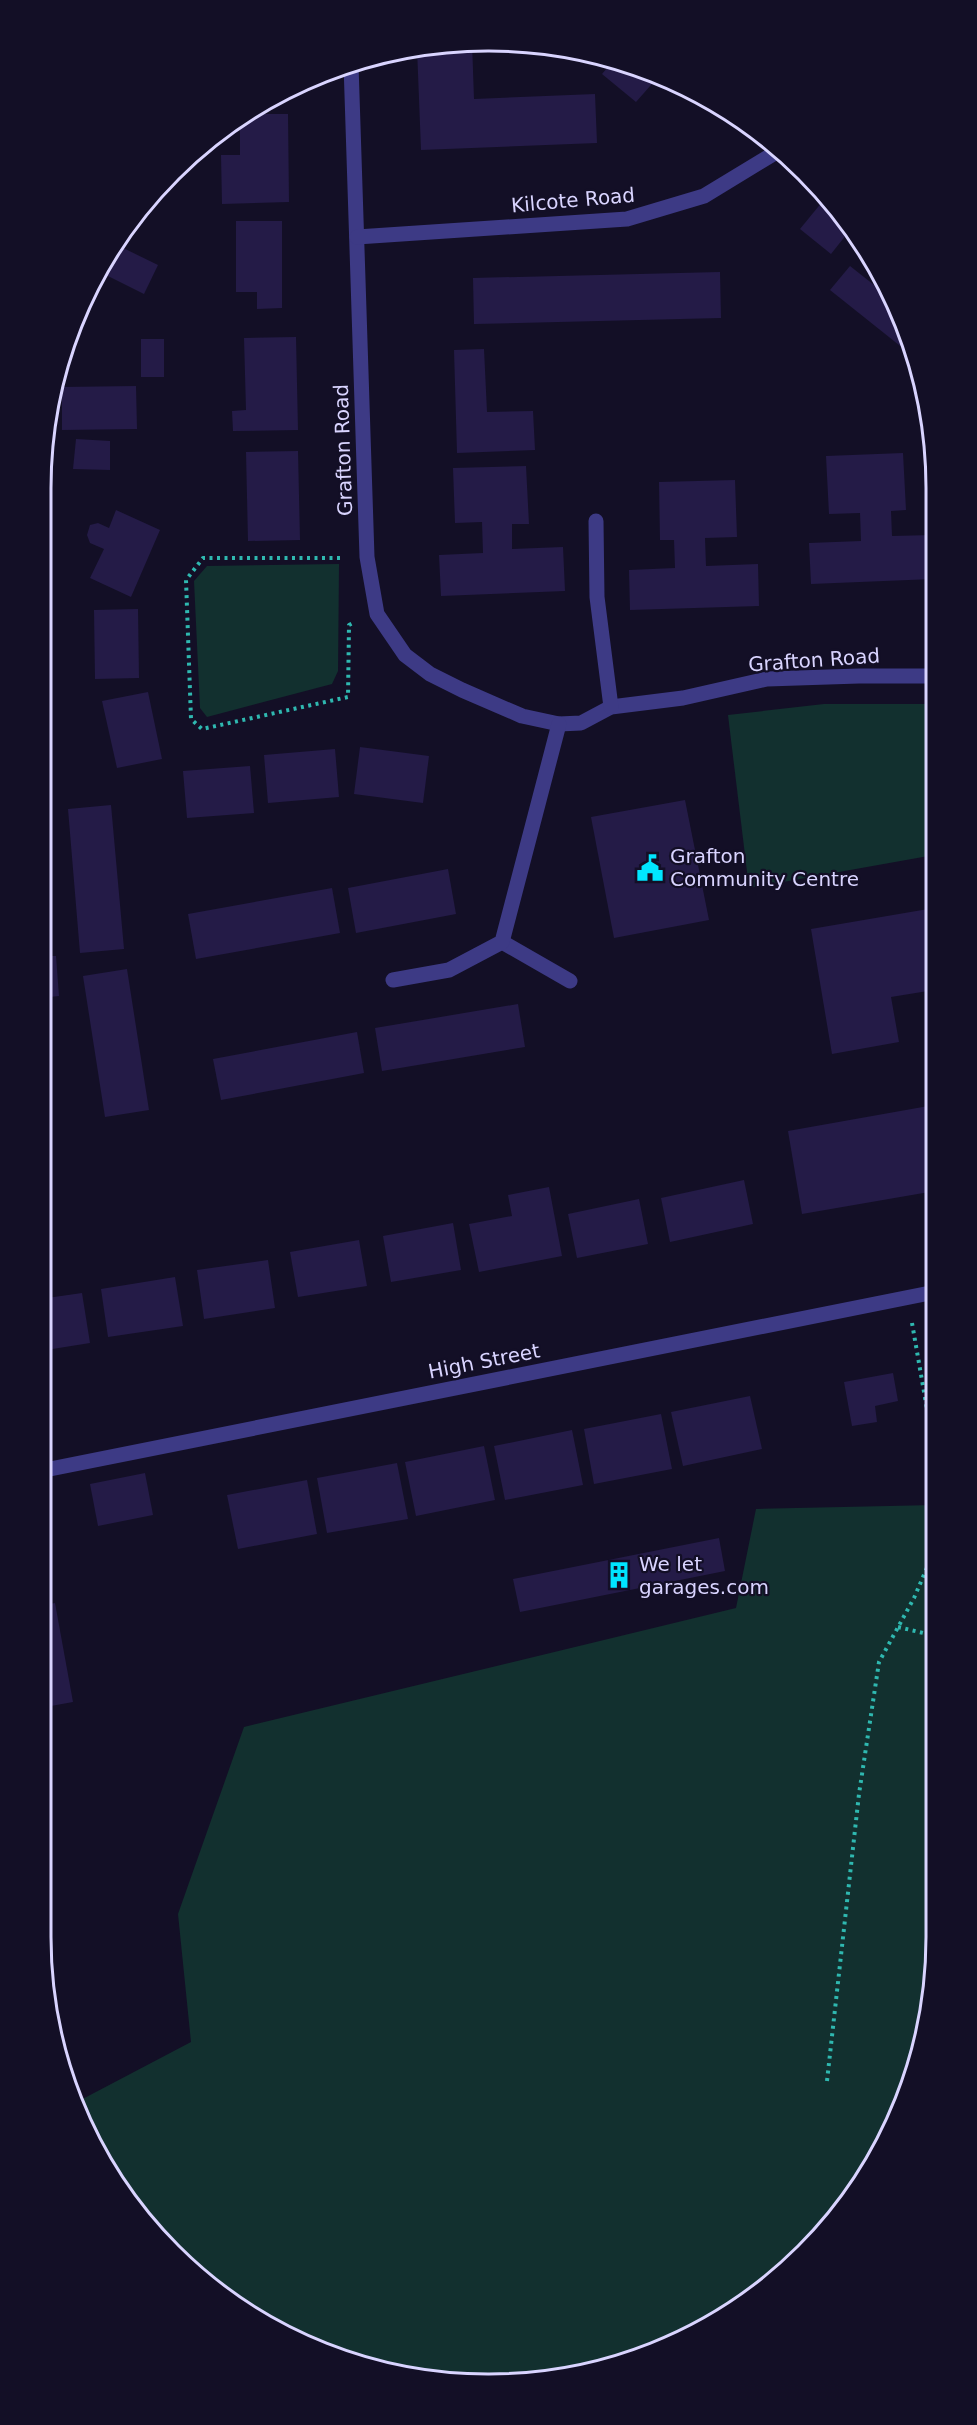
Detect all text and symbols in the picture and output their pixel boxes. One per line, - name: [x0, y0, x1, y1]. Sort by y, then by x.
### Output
- street label: Kilcote Road: [510, 183, 636, 217]
- street label: Grafton Road: [329, 384, 357, 516]
- street label: Grafton Road: [747, 643, 881, 677]
- place label: Grafton Community Centre: [670, 844, 859, 891]
- public building icon: Grafton Community Centre: [635, 853, 665, 883]
- street label: High Street: [426, 1338, 542, 1384]
- place label: We let garages.com: [639, 1552, 769, 1599]
- building icon: We let garages.com: [604, 1560, 634, 1590]

